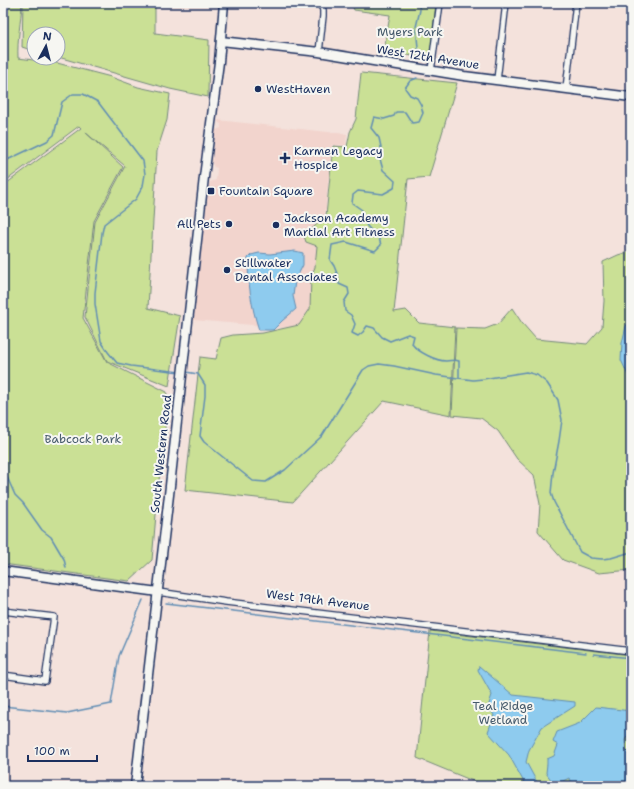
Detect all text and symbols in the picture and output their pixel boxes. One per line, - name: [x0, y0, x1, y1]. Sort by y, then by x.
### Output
- park label: Myers Park: [377, 24, 443, 40]
- north arrow: [26, 26, 66, 66]
- text: N: [42, 29, 53, 45]
- street label: West 12th Avenue: [375, 41, 481, 73]
- place label: WestHaven: [266, 81, 330, 97]
- marker: WestHaven: [253, 84, 263, 94]
- place label: Karmen Legacy Hospice: [294, 143, 383, 173]
- marker: Karmen Legacy Hospice: [279, 152, 291, 164]
- place label: Fountain Square: [219, 183, 313, 199]
- marker: Fountain Square: [206, 186, 216, 196]
- place label: Jackson Academy Martial Art Fitness: [284, 210, 395, 240]
- place label: All Pets: [177, 216, 221, 232]
- marker: All Pets: [224, 219, 234, 229]
- marker: Jackson Academy Martial Art Fitness: [271, 220, 281, 230]
- place label: Stillwater Dental Associates: [235, 255, 338, 285]
- marker: Stillwater Dental Associates: [222, 265, 232, 275]
- street label: South Western Road: [147, 394, 175, 514]
- park label: Babcock Park: [44, 431, 122, 447]
- street label: West 19th Avenue: [265, 586, 371, 614]
- park label: Teal Ridge Wetland: [473, 698, 534, 728]
- scale bar: [28, 737, 97, 763]
- text: 100 m: [34, 743, 70, 759]

